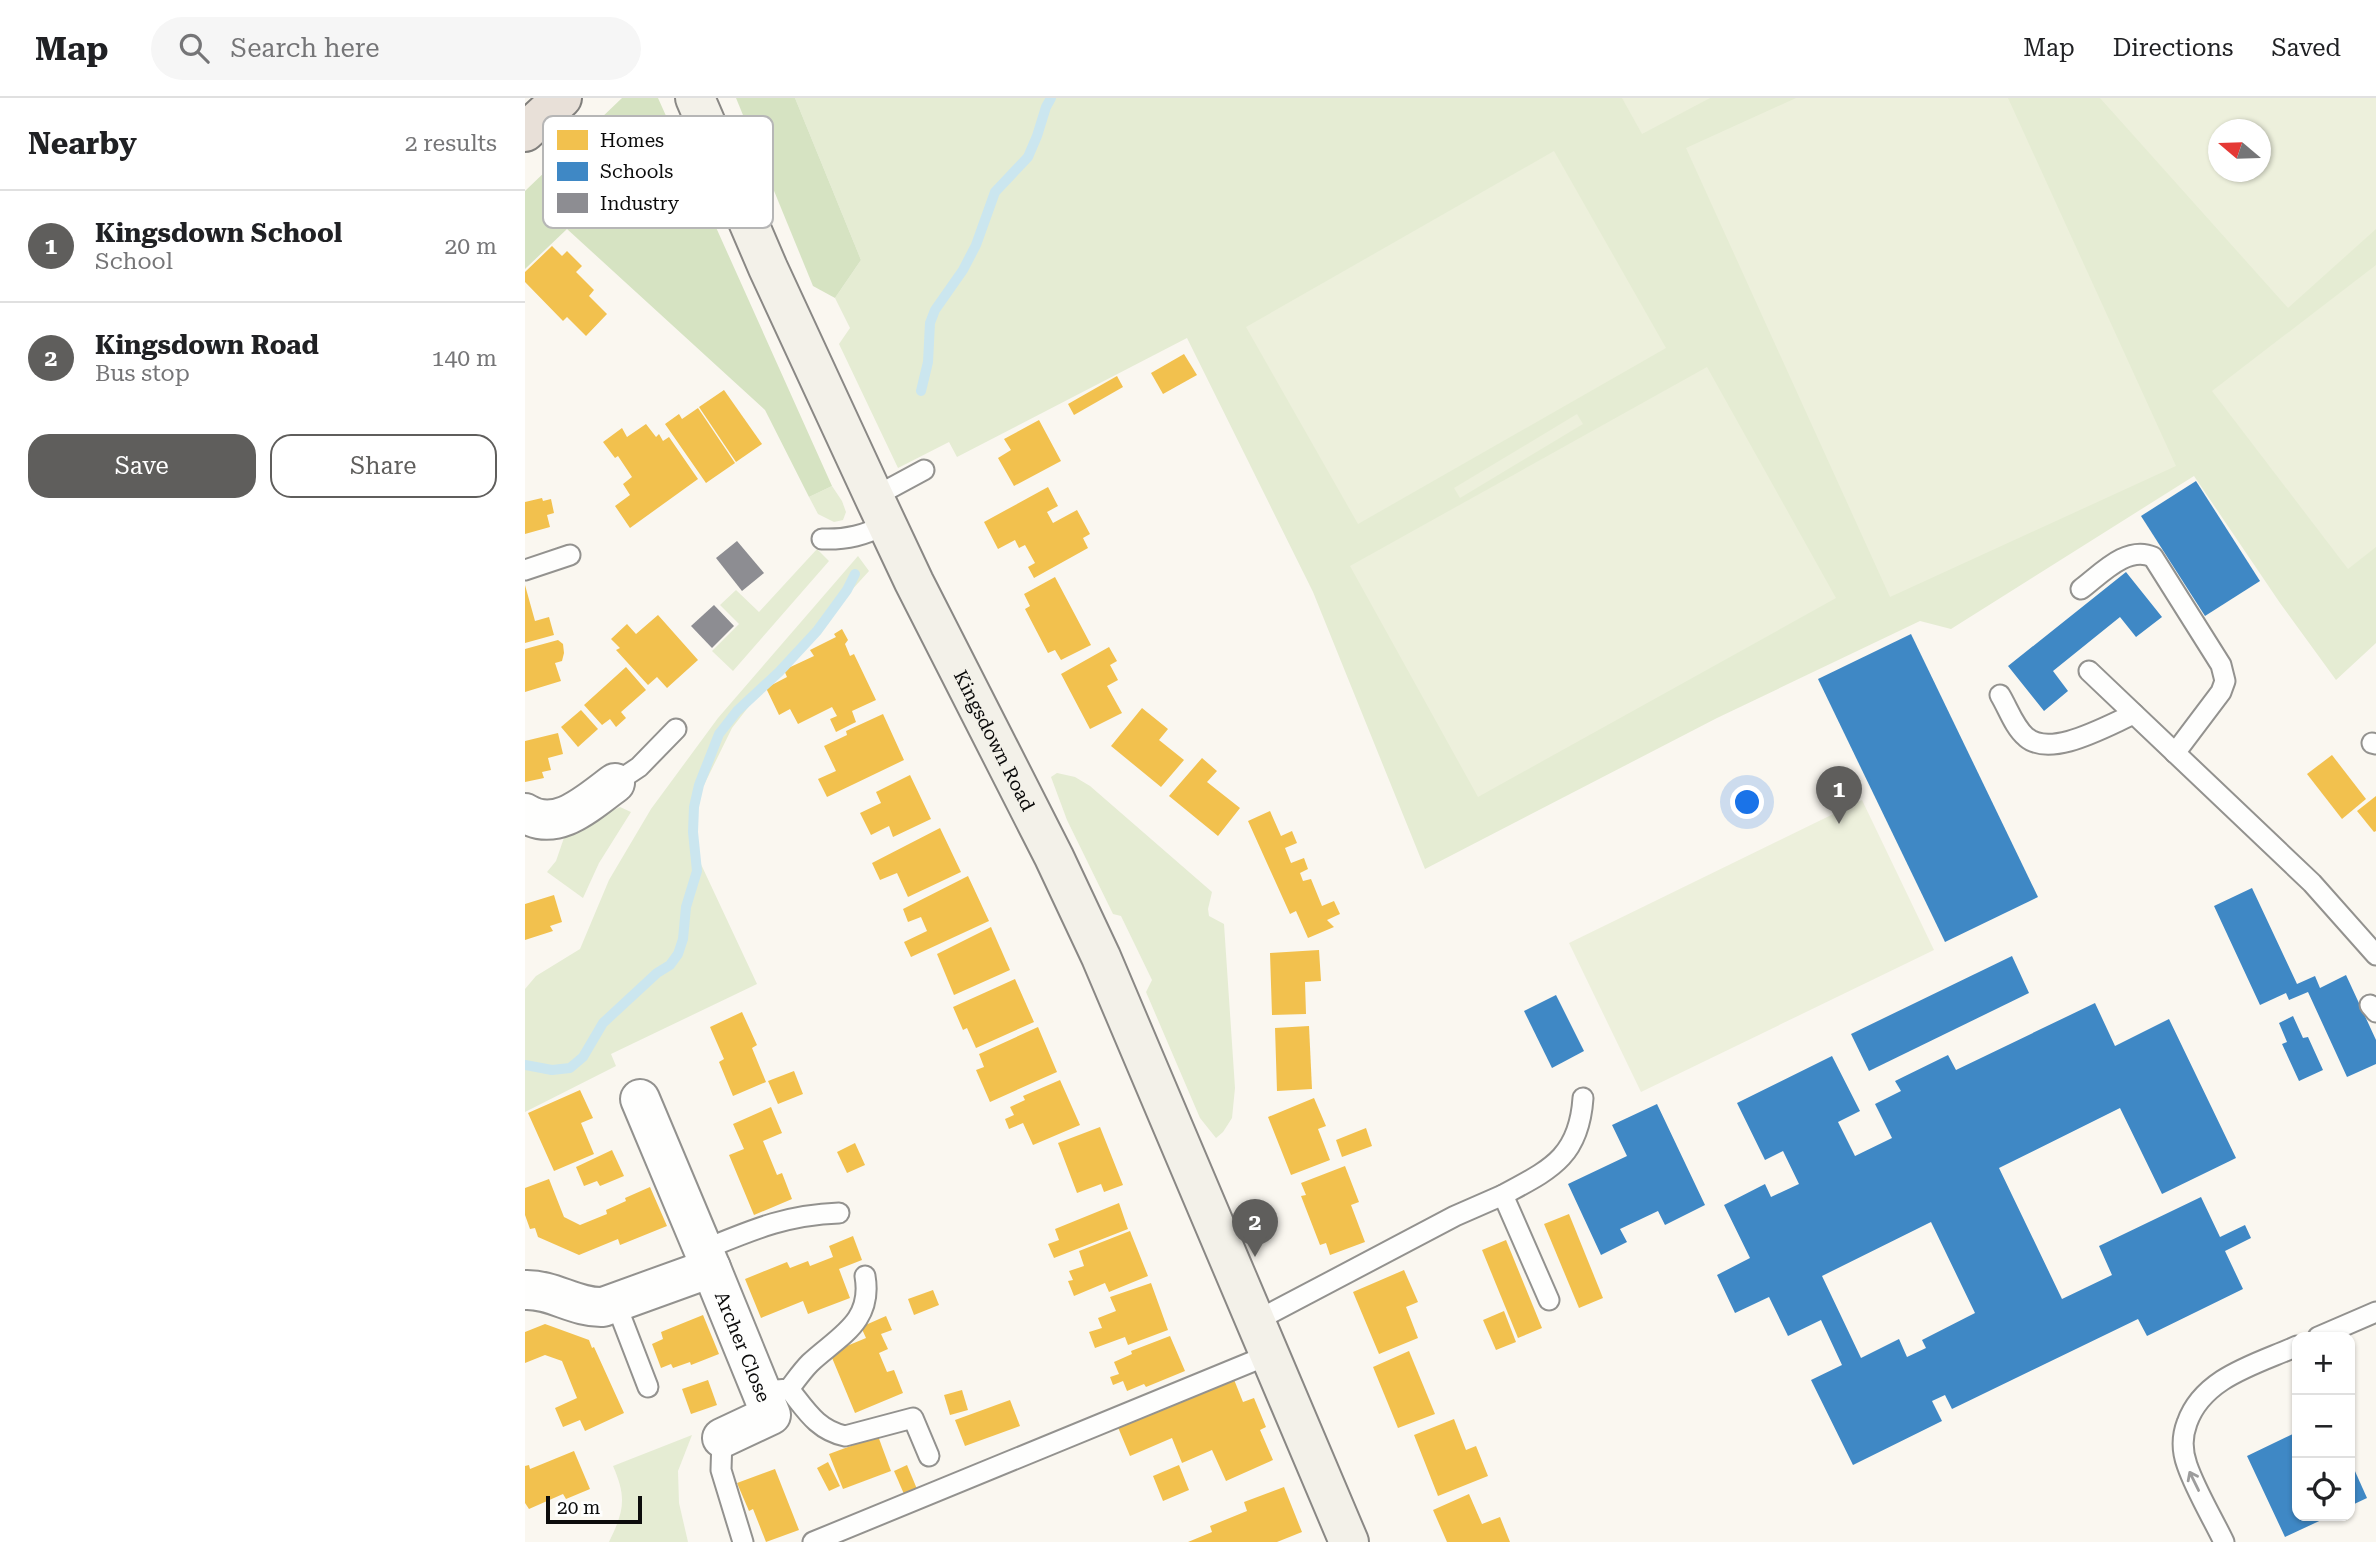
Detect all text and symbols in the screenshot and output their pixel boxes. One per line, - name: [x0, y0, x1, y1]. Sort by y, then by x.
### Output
- search box: [151, 17, 641, 80]
- text: Map: [35, 29, 109, 68]
- icon: search: [175, 29, 213, 67]
- text: Search here: [231, 33, 380, 63]
- text: Map: [2023, 34, 2075, 62]
- text: Directions: [2113, 34, 2233, 62]
- text: Saved: [2271, 34, 2341, 62]
- legend: [543, 116, 773, 228]
- north arrow: [2208, 119, 2271, 182]
- text: Nearby: [28, 126, 137, 161]
- text: Homes: [600, 129, 664, 152]
- text: 2 results: [405, 130, 497, 157]
- text: Schools: [600, 160, 673, 183]
- text: Industry: [600, 192, 680, 215]
- text: Kingsdown School: [95, 218, 342, 248]
- text: 1: [45, 233, 57, 260]
- text: 20 m: [444, 233, 497, 260]
- text: School: [95, 248, 173, 275]
- text: Kingsdown Road: [95, 330, 319, 360]
- text: 2: [45, 345, 57, 372]
- text: 140 m: [432, 345, 497, 372]
- text: Bus stop: [95, 360, 190, 387]
- button: Save: [28, 434, 256, 498]
- button: Share: [270, 434, 497, 498]
- street label: Kingsdown Road: [949, 666, 1040, 815]
- pin: 1: [1816, 766, 1862, 824]
- your location: [1730, 785, 1764, 819]
- pin: 2: [1232, 1199, 1278, 1257]
- street label: Archer Close: [710, 1288, 776, 1405]
- map controls: [2292, 1332, 2355, 1521]
- button: +: [2292, 1332, 2355, 1395]
- button: −: [2292, 1395, 2355, 1458]
- button: locate: [2292, 1458, 2355, 1521]
- one-way arrow: [2187, 1471, 2201, 1492]
- scale bar: [546, 1493, 642, 1525]
- text: 20 m: [557, 1496, 600, 1519]

